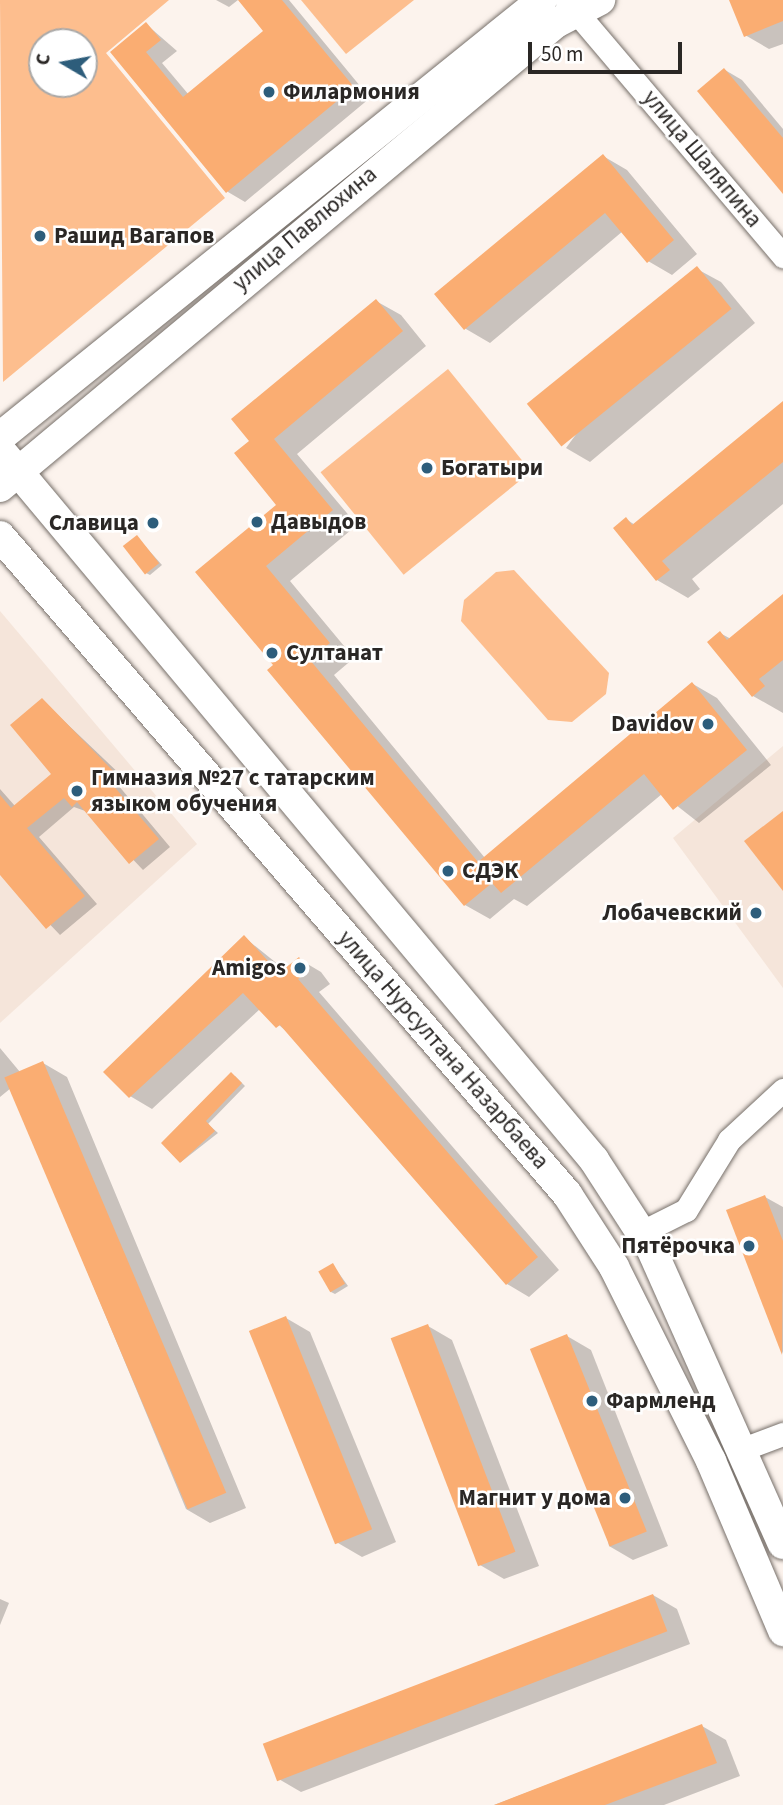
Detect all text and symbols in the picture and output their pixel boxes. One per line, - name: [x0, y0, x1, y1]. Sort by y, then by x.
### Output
- north arrow: [28, 28, 98, 98]
- scale bar: [531, 28, 685, 72]
- text: 50 m: [541, 39, 583, 69]
- text: С: [30, 52, 58, 67]
- place label: Филармония: [283, 78, 420, 106]
- marker: Филармония: [261, 84, 277, 100]
- street label: улица Шаляпина: [636, 85, 768, 233]
- street label: улица Павлюхина: [227, 161, 383, 297]
- place label: Рашид Вагапов: [54, 222, 214, 250]
- marker: Рашид Вагапов: [32, 228, 48, 244]
- place label: Богатыри: [441, 454, 543, 482]
- marker: Богатыри: [419, 460, 435, 476]
- place label: Давыдов: [271, 508, 366, 536]
- place label: Славица: [49, 509, 139, 537]
- marker: Давыдов: [249, 514, 265, 530]
- marker: Славица: [145, 515, 161, 531]
- place label: Султанат: [286, 639, 383, 667]
- marker: Султанат: [264, 645, 280, 661]
- place label: Davidov: [611, 710, 694, 738]
- marker: Davidov: [700, 716, 716, 732]
- place label: Гимназия №27 с татарским языком обучения: [91, 764, 375, 818]
- marker: Гимназия №27 с татарским языком обучения: [69, 783, 85, 799]
- place label: СДЭК: [462, 857, 518, 885]
- marker: СДЭК: [440, 863, 456, 879]
- place label: Лобачевский: [602, 899, 742, 927]
- marker: Лобачевский: [748, 905, 764, 921]
- street label: улица Нурсултана Назарбаева: [332, 925, 554, 1175]
- place label: Amigos: [212, 954, 286, 982]
- marker: Amigos: [292, 960, 308, 976]
- place label: Пятёрочка: [621, 1232, 735, 1260]
- marker: Пятёрочка: [741, 1238, 757, 1254]
- place label: Фармленд: [606, 1387, 716, 1415]
- marker: Фармленд: [584, 1393, 600, 1409]
- place label: Магнит у дома: [459, 1484, 611, 1512]
- marker: Магнит у дома: [617, 1490, 633, 1506]

